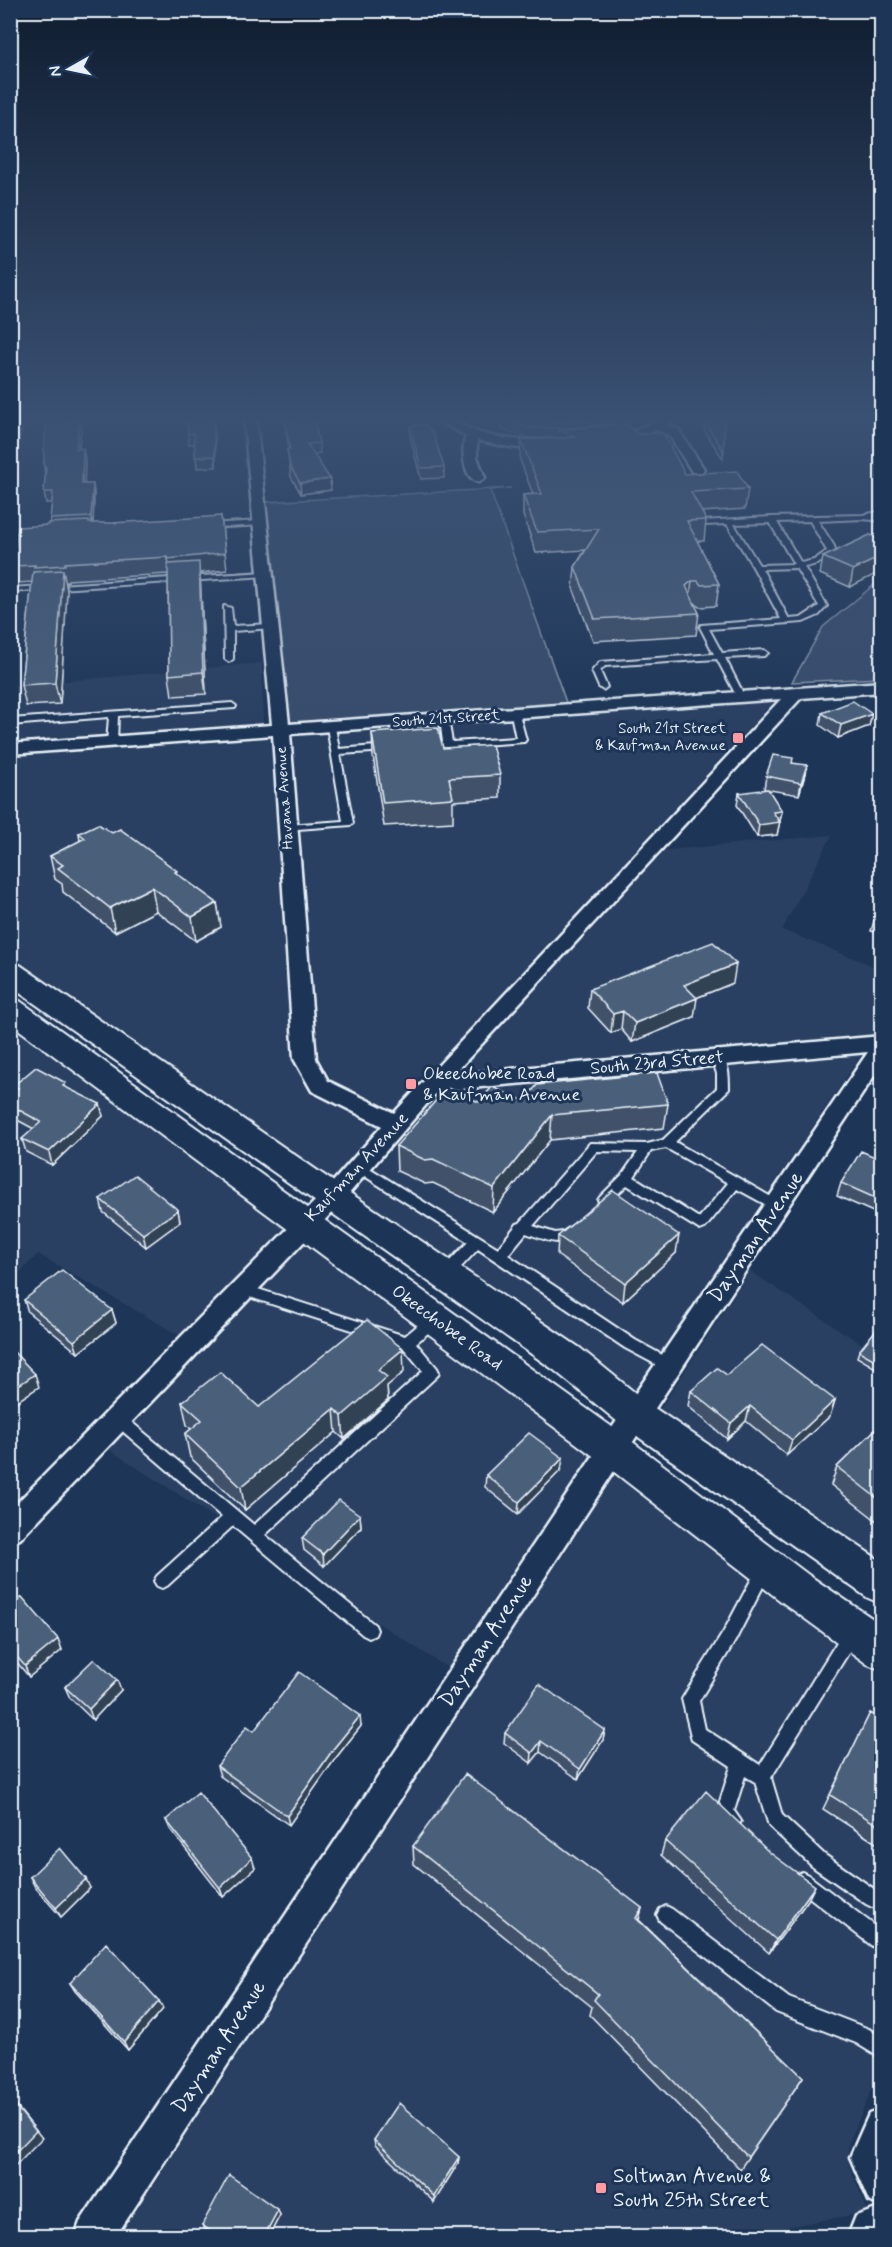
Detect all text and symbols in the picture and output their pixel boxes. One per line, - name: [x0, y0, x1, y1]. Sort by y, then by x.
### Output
- north arrow: [39, 39, 99, 99]
- text: N: [44, 64, 67, 78]
- street label: South 21st Street: [392, 705, 501, 733]
- place label: South 21st Street & Kaufman Avenue: [595, 719, 726, 756]
- marker: South 21st Street & Kaufman Avenue: [731, 731, 745, 745]
- street label: Havana Avenue: [271, 746, 299, 850]
- street label: South 23rd Street: [589, 1045, 725, 1081]
- place label: Okeechobee Road & Kaufman Avenue: [423, 1062, 580, 1107]
- marker: Okeechobee Road & Kaufman Avenue: [404, 1077, 418, 1091]
- street label: Kaufman Avenue: [300, 1107, 414, 1227]
- street label: Dayman Avenue: [701, 1165, 811, 1308]
- street label: Okeechobee Road: [387, 1280, 507, 1376]
- street label: Dayman Avenue: [432, 1569, 540, 1713]
- street label: Dayman Avenue: [165, 1975, 273, 2119]
- place label: Soltman Avenue & South 25th Street: [613, 2162, 771, 2214]
- marker: Soltman Avenue & South 25th Street: [594, 2181, 608, 2195]

